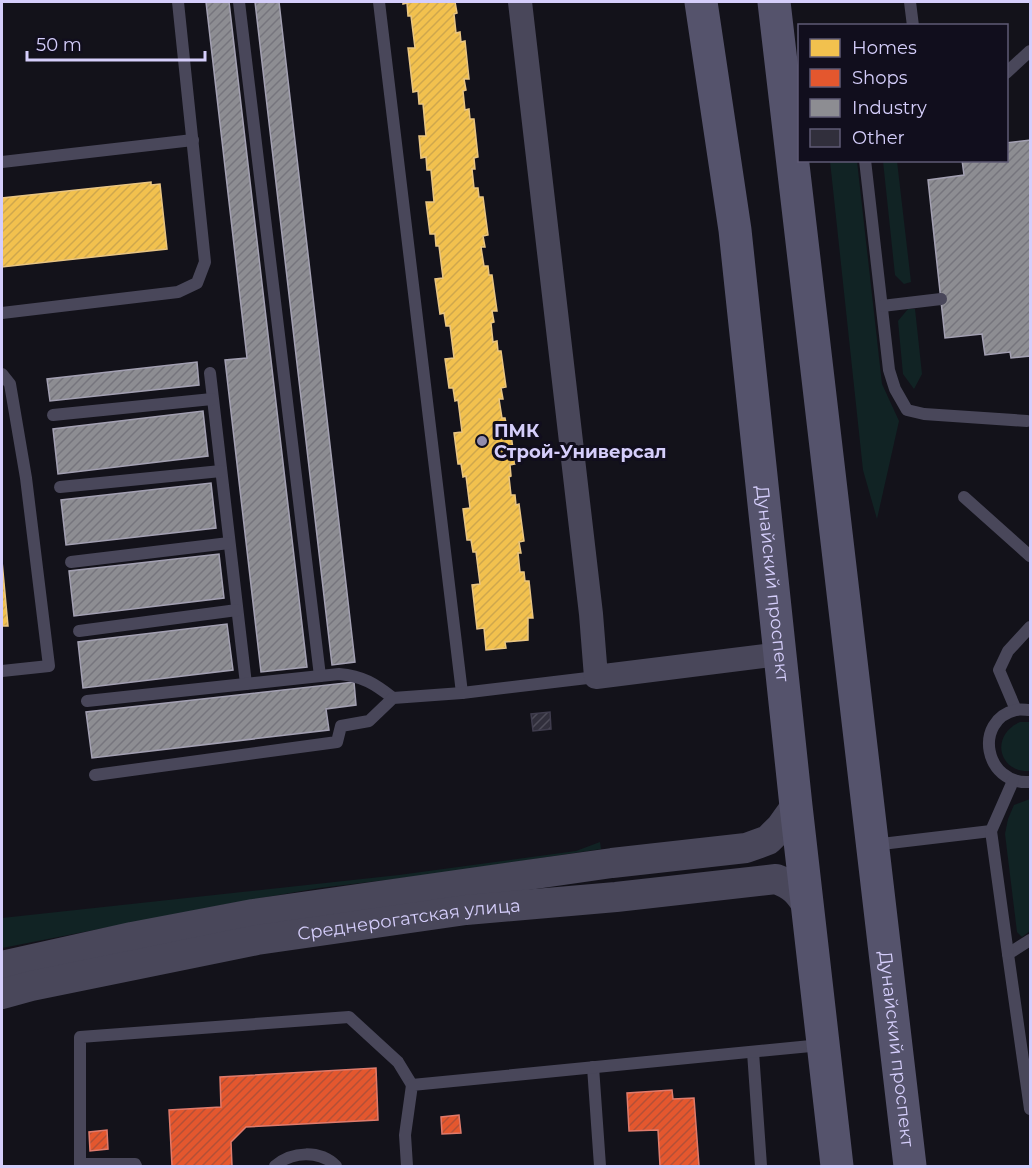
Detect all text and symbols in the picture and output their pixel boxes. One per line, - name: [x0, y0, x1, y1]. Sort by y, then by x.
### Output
- scale bar: [27, 24, 206, 62]
- legend: [798, 24, 1008, 162]
- text: 50 m: [36, 34, 82, 56]
- text: Homes: [852, 37, 917, 59]
- text: Shops: [852, 67, 908, 89]
- text: Industry: [852, 97, 927, 119]
- text: Other: [852, 127, 905, 149]
- place label: ПМК Строй-Универсал: [494, 420, 667, 463]
- marker: ПМК Строй-Универсал: [475, 434, 489, 448]
- street label: Дунайский проспект: [751, 484, 794, 683]
- street label: Среднерогатская улица: [296, 894, 521, 945]
- street label: Дунайский проспект: [874, 950, 919, 1148]

